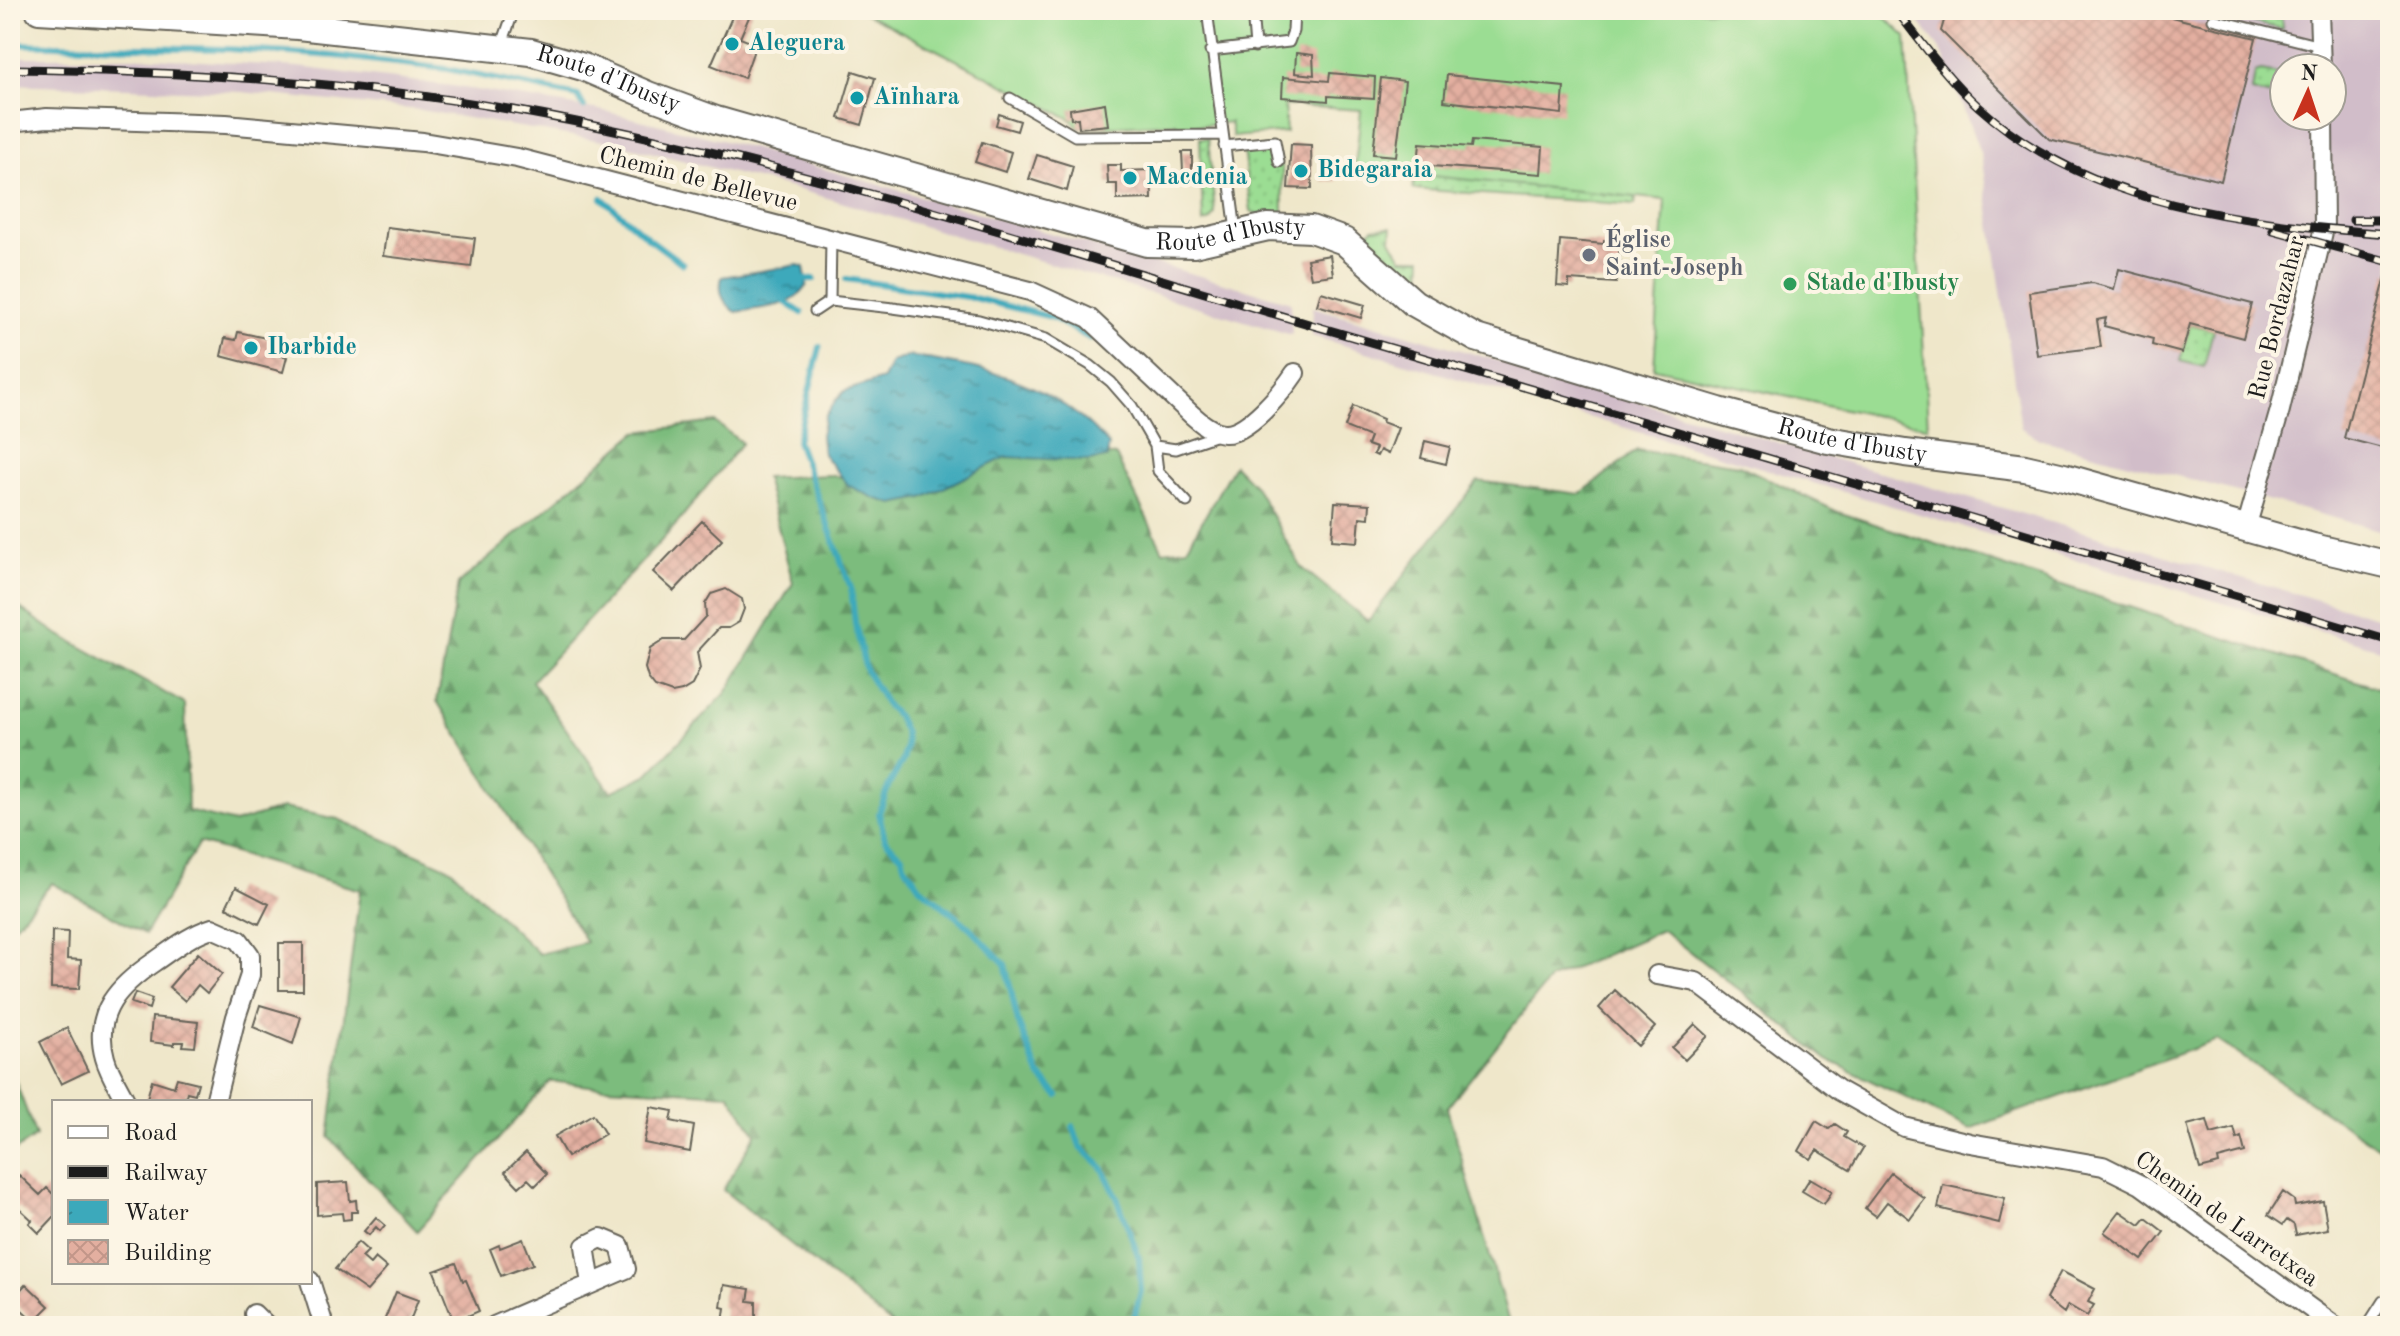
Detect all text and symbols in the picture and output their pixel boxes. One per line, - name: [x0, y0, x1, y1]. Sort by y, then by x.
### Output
- place label: Aleguera: [748, 32, 845, 56]
- marker: Aleguera: [723, 35, 741, 53]
- street label: Route d'Ibusty: [533, 42, 684, 118]
- north arrow: [2268, 52, 2348, 132]
- text: N: [2300, 63, 2318, 85]
- place label: Aïnhara: [873, 86, 960, 110]
- marker: Aïnhara: [848, 89, 866, 107]
- street label: Chemin de Bellevue: [596, 144, 800, 216]
- place label: Bidegaraia: [1317, 159, 1433, 183]
- marker: Bidegaraia: [1292, 162, 1310, 180]
- place label: Macdenia: [1146, 166, 1248, 190]
- marker: Macdenia: [1121, 169, 1139, 187]
- street label: Route d'Ibusty: [1155, 214, 1307, 256]
- place label: Église Saint-Joseph: [1605, 223, 1743, 281]
- street label: Rue Bordazahar: [2246, 234, 2310, 402]
- marker: Église Saint-Joseph: [1580, 246, 1598, 264]
- place label: Stade d'Ibusty: [1806, 272, 1960, 296]
- marker: Stade d'Ibusty: [1781, 275, 1799, 293]
- place label: Ibarbide: [267, 336, 357, 360]
- marker: Ibarbide: [242, 339, 260, 357]
- street label: Route d'Ibusty: [1775, 415, 1929, 468]
- legend: [52, 1100, 312, 1284]
- text: Road: [124, 1122, 177, 1146]
- street label: Chemin de Larretxea: [2130, 1148, 2322, 1292]
- text: Railway: [124, 1162, 208, 1186]
- text: Water: [124, 1202, 189, 1226]
- text: Building: [124, 1242, 211, 1266]

